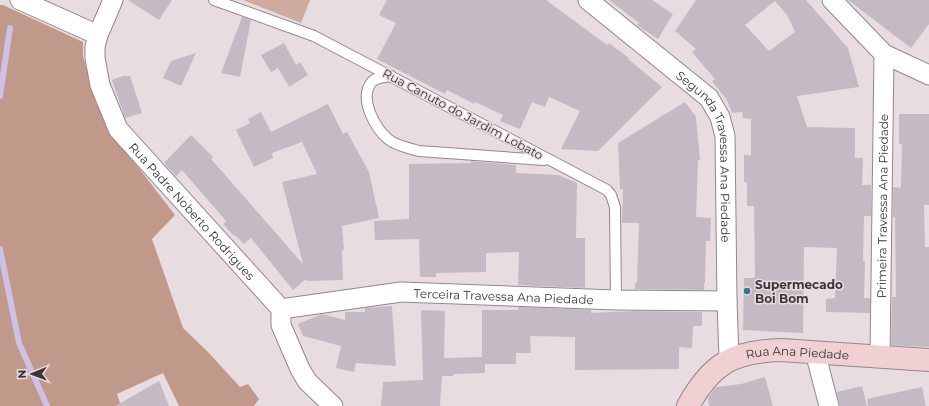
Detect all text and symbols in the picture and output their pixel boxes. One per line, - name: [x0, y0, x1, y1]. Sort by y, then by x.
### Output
- street label: Rua Canuto do Jardim Lobato: [380, 65, 546, 163]
- street label: Segunda Travessa Ana Piedade: [674, 67, 734, 243]
- street label: Primeira Travessa Ana Piedade: [873, 114, 891, 298]
- street label: Rua Padre Noberto Rodrigues: [126, 139, 258, 283]
- place label: Supermecado Boi Bom: [755, 277, 843, 306]
- street label: Terceira Travessa Ana Piedade: [413, 285, 594, 307]
- marker: Supermecado Boi Bom: [742, 286, 752, 296]
- street label: Rua Ana Piedade: [744, 342, 850, 362]
- north arrow: [12, 354, 52, 394]
- text: N: [15, 370, 29, 379]

